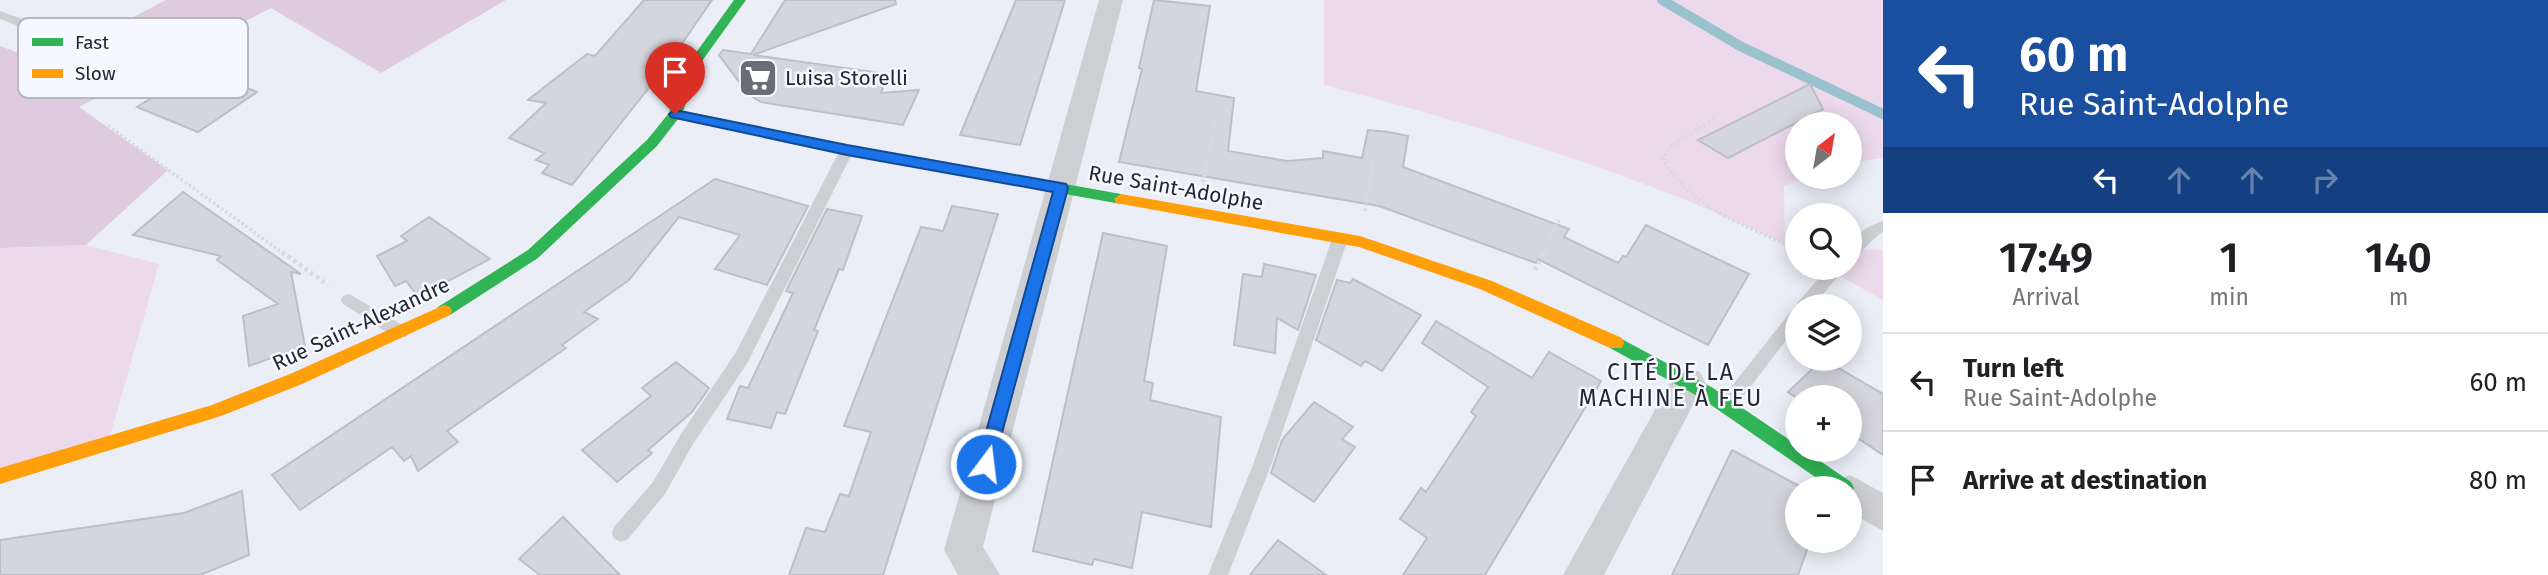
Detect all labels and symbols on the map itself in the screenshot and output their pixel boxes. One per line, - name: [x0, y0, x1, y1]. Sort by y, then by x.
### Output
- legend: [18, 18, 248, 98]
- text: Fast: [75, 31, 109, 54]
- pin: [645, 42, 705, 114]
- supermarket icon: Luisa Storelli: [737, 57, 779, 99]
- text: Slow: [75, 62, 116, 85]
- place label: Luisa Storelli: [785, 65, 908, 91]
- north arrow: [1785, 112, 1862, 189]
- street label: Rue Saint-Adolphe: [1086, 160, 1266, 216]
- street label: Rue Saint-Alexandre: [268, 272, 454, 376]
- district label: CITÉ DE LA MACHINE À FEU: [1579, 357, 1763, 412]
- position arrow: [949, 427, 1023, 501]

